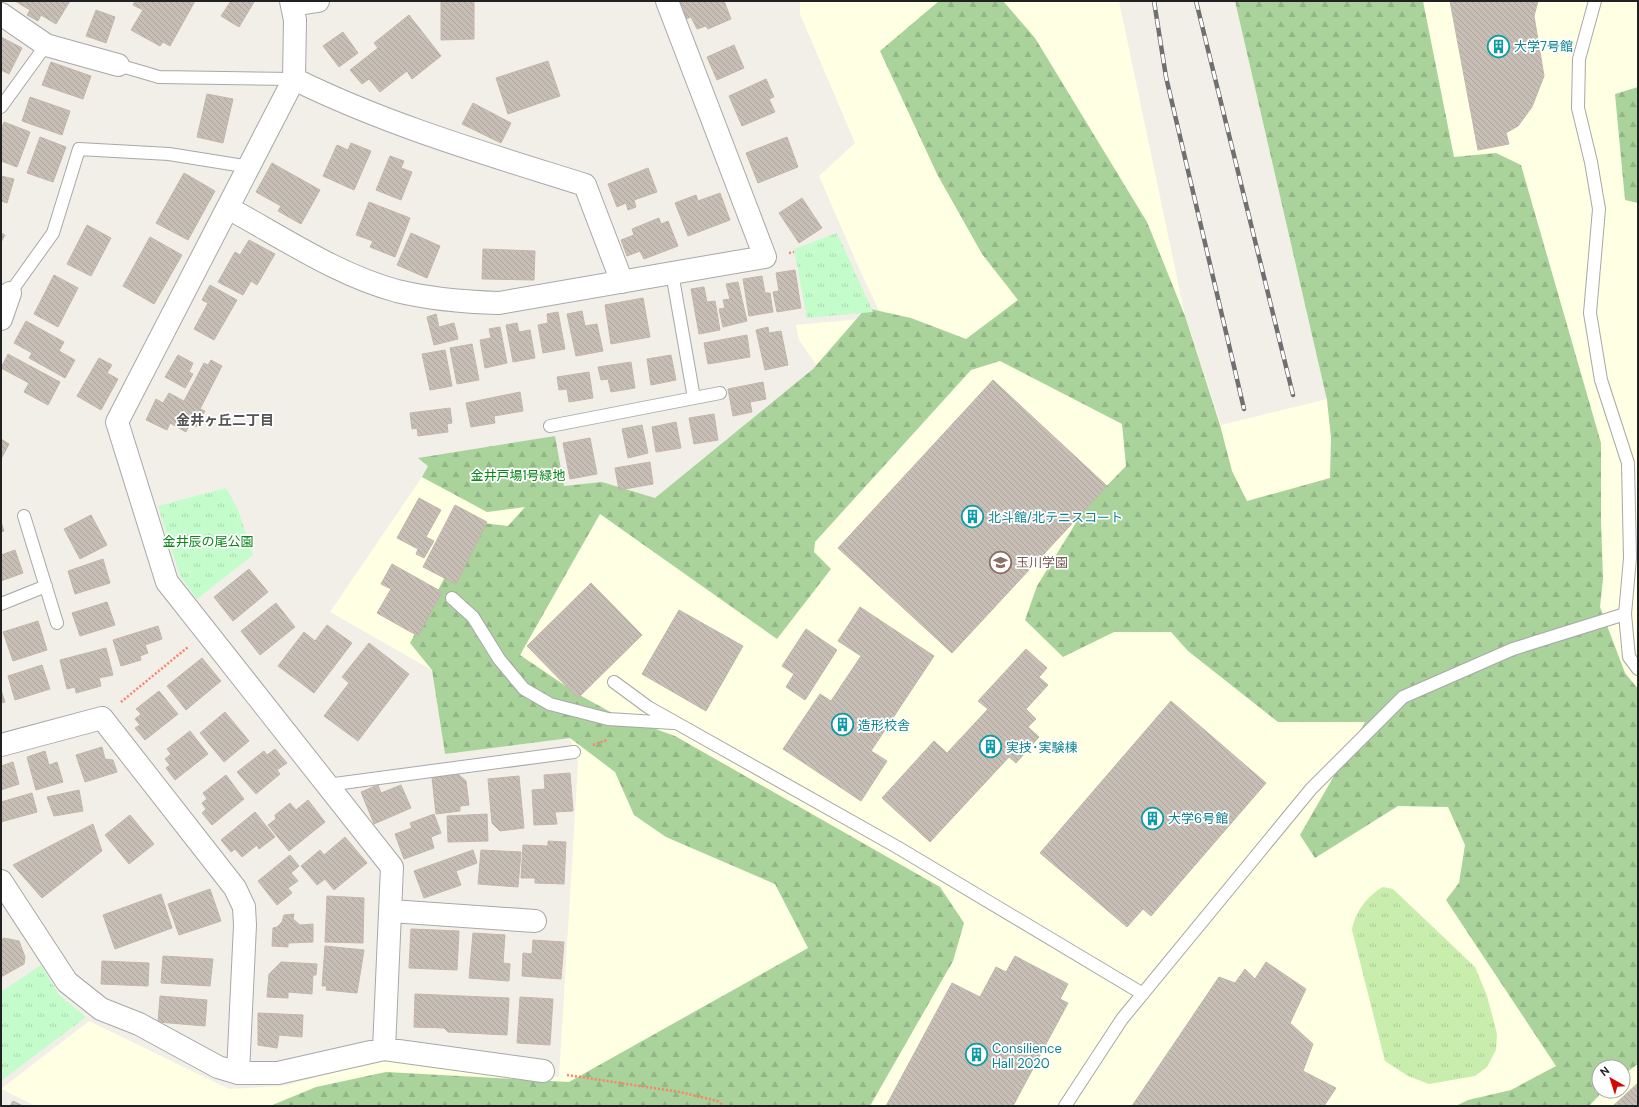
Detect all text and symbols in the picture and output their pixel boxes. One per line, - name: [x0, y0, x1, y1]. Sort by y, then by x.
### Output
- building icon: 大学7号館: [1486, 33, 1512, 59]
- place label: 大学7号館: [1514, 38, 1573, 55]
- district label: 金井ヶ丘二丁目: [176, 411, 274, 429]
- park label: 金井戸場1号緑地: [470, 467, 566, 484]
- building icon: 北斗館/北テニスコート: [959, 504, 985, 530]
- place label: 北斗館/北テニスコート: [988, 509, 1123, 526]
- park label: 金井辰の尾公園: [162, 533, 254, 550]
- school or university icon: 玉川学園: [988, 549, 1014, 575]
- place label: 玉川学園: [1016, 554, 1068, 571]
- building icon: 造形校舎: [830, 712, 856, 738]
- place label: 造形校舎: [858, 717, 910, 734]
- building icon: 実技･実験棟: [978, 734, 1004, 760]
- place label: 実技･実験棟: [1006, 739, 1078, 756]
- building icon: 大学6号館: [1140, 805, 1166, 831]
- place label: 大学6号館: [1168, 810, 1228, 827]
- place label: Consilience Hall 2020: [992, 1040, 1062, 1072]
- building icon: Consilience Hall 2020: [964, 1042, 990, 1068]
- north arrow: [1591, 1059, 1631, 1099]
- text: N: [1597, 1063, 1612, 1079]

